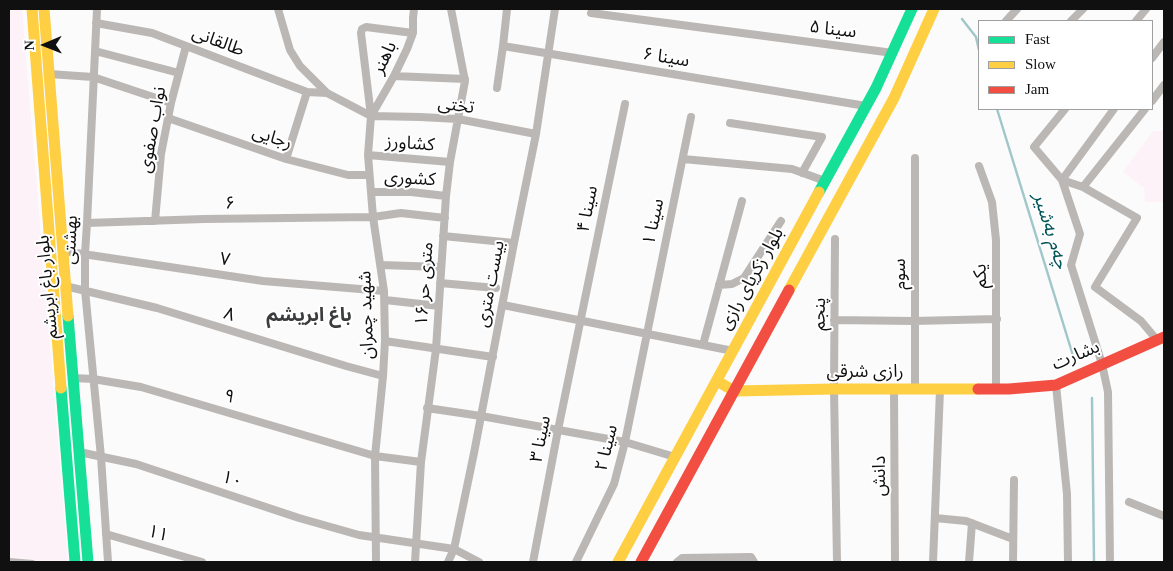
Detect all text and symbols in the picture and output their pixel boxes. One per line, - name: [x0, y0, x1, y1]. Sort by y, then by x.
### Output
- street label: سینا ۵: [808, 16, 858, 44]
- north arrow: [20, 20, 70, 70]
- legend: [978, 20, 1153, 110]
- street label: طالقانی: [189, 22, 247, 62]
- text: Fast: [1025, 31, 1050, 47]
- street label: باهنر: [368, 38, 402, 78]
- text: N: [22, 40, 37, 50]
- street label: سینا ۶: [641, 44, 691, 72]
- text: Slow: [1025, 56, 1056, 72]
- text: Jam: [1025, 81, 1049, 97]
- street label: نواب صفوی: [135, 85, 171, 175]
- street label: تختی: [436, 93, 476, 119]
- street label: رجایی: [249, 121, 295, 155]
- street label: کشاورز: [385, 132, 435, 156]
- street label: کشوری: [384, 167, 436, 191]
- street label: سینا ۴: [573, 184, 603, 234]
- water label: چەم بەشیر: [1028, 190, 1072, 272]
- street label: ۶: [225, 193, 235, 215]
- street label: ۱ سینا: [639, 197, 669, 247]
- street label: بهشتی: [59, 215, 83, 265]
- street label: بلوار زکریای رازی: [715, 224, 789, 334]
- street label: بلوار باغ ابریشم: [33, 234, 63, 340]
- street label: بیست متری: [472, 239, 510, 329]
- street label: ۱۶ متری حر: [411, 241, 439, 327]
- street label: ۷: [218, 249, 232, 271]
- street label: سوم: [889, 258, 911, 290]
- street label: یکم: [970, 263, 992, 289]
- street label: شهید چمران: [355, 270, 379, 360]
- street label: پنجم: [809, 297, 831, 331]
- street label: ۸: [221, 303, 237, 327]
- district label: باغ ابریشم: [266, 305, 352, 327]
- street label: بشارت: [1049, 336, 1103, 376]
- street label: رازی شرقی: [826, 361, 904, 383]
- street label: ۹: [221, 385, 237, 409]
- street label: سینا ۳: [526, 414, 556, 464]
- street label: سینا ۲: [591, 423, 623, 473]
- street label: دانش: [869, 456, 891, 496]
- street label: ۱۰: [219, 467, 245, 493]
- street label: ۱۱: [145, 521, 171, 547]

